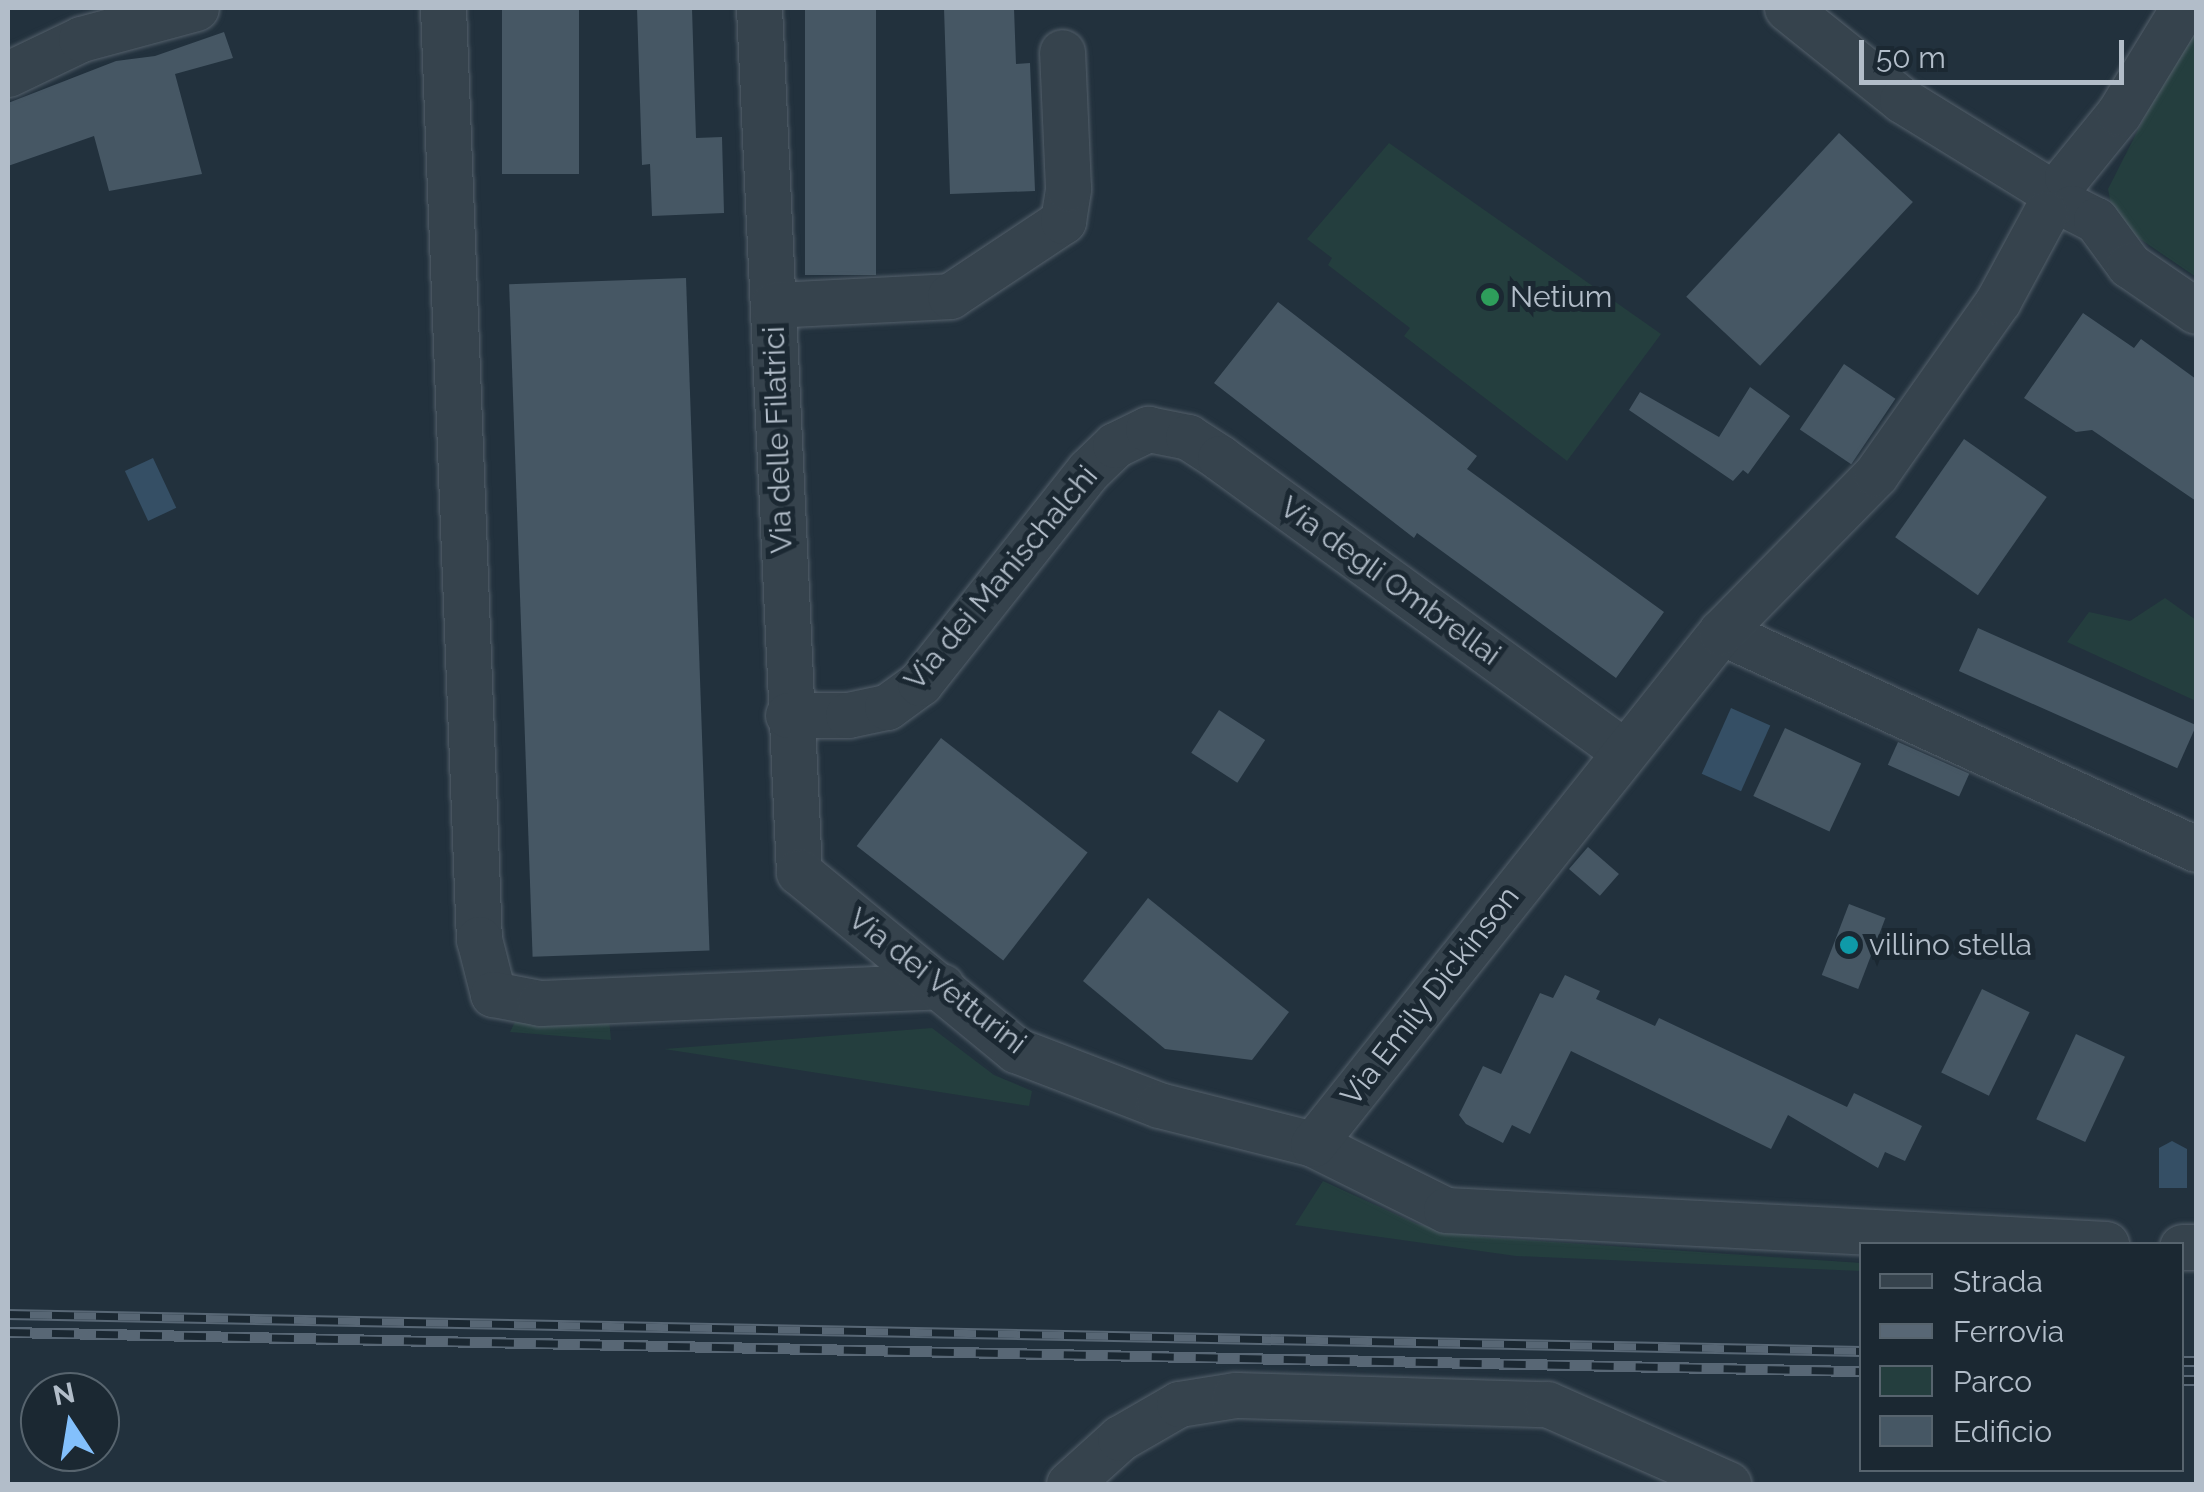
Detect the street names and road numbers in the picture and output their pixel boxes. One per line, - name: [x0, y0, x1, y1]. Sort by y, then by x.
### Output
- street label: Via delle Filatrici: [756, 326, 800, 554]
- street label: Via dei Manischalchi: [897, 459, 1105, 697]
- street label: Via degli Ombrellai: [1273, 489, 1507, 673]
- street label: Via Emily Dickinson: [1333, 879, 1527, 1113]
- street label: Via dei Vetturini: [841, 900, 1033, 1062]

